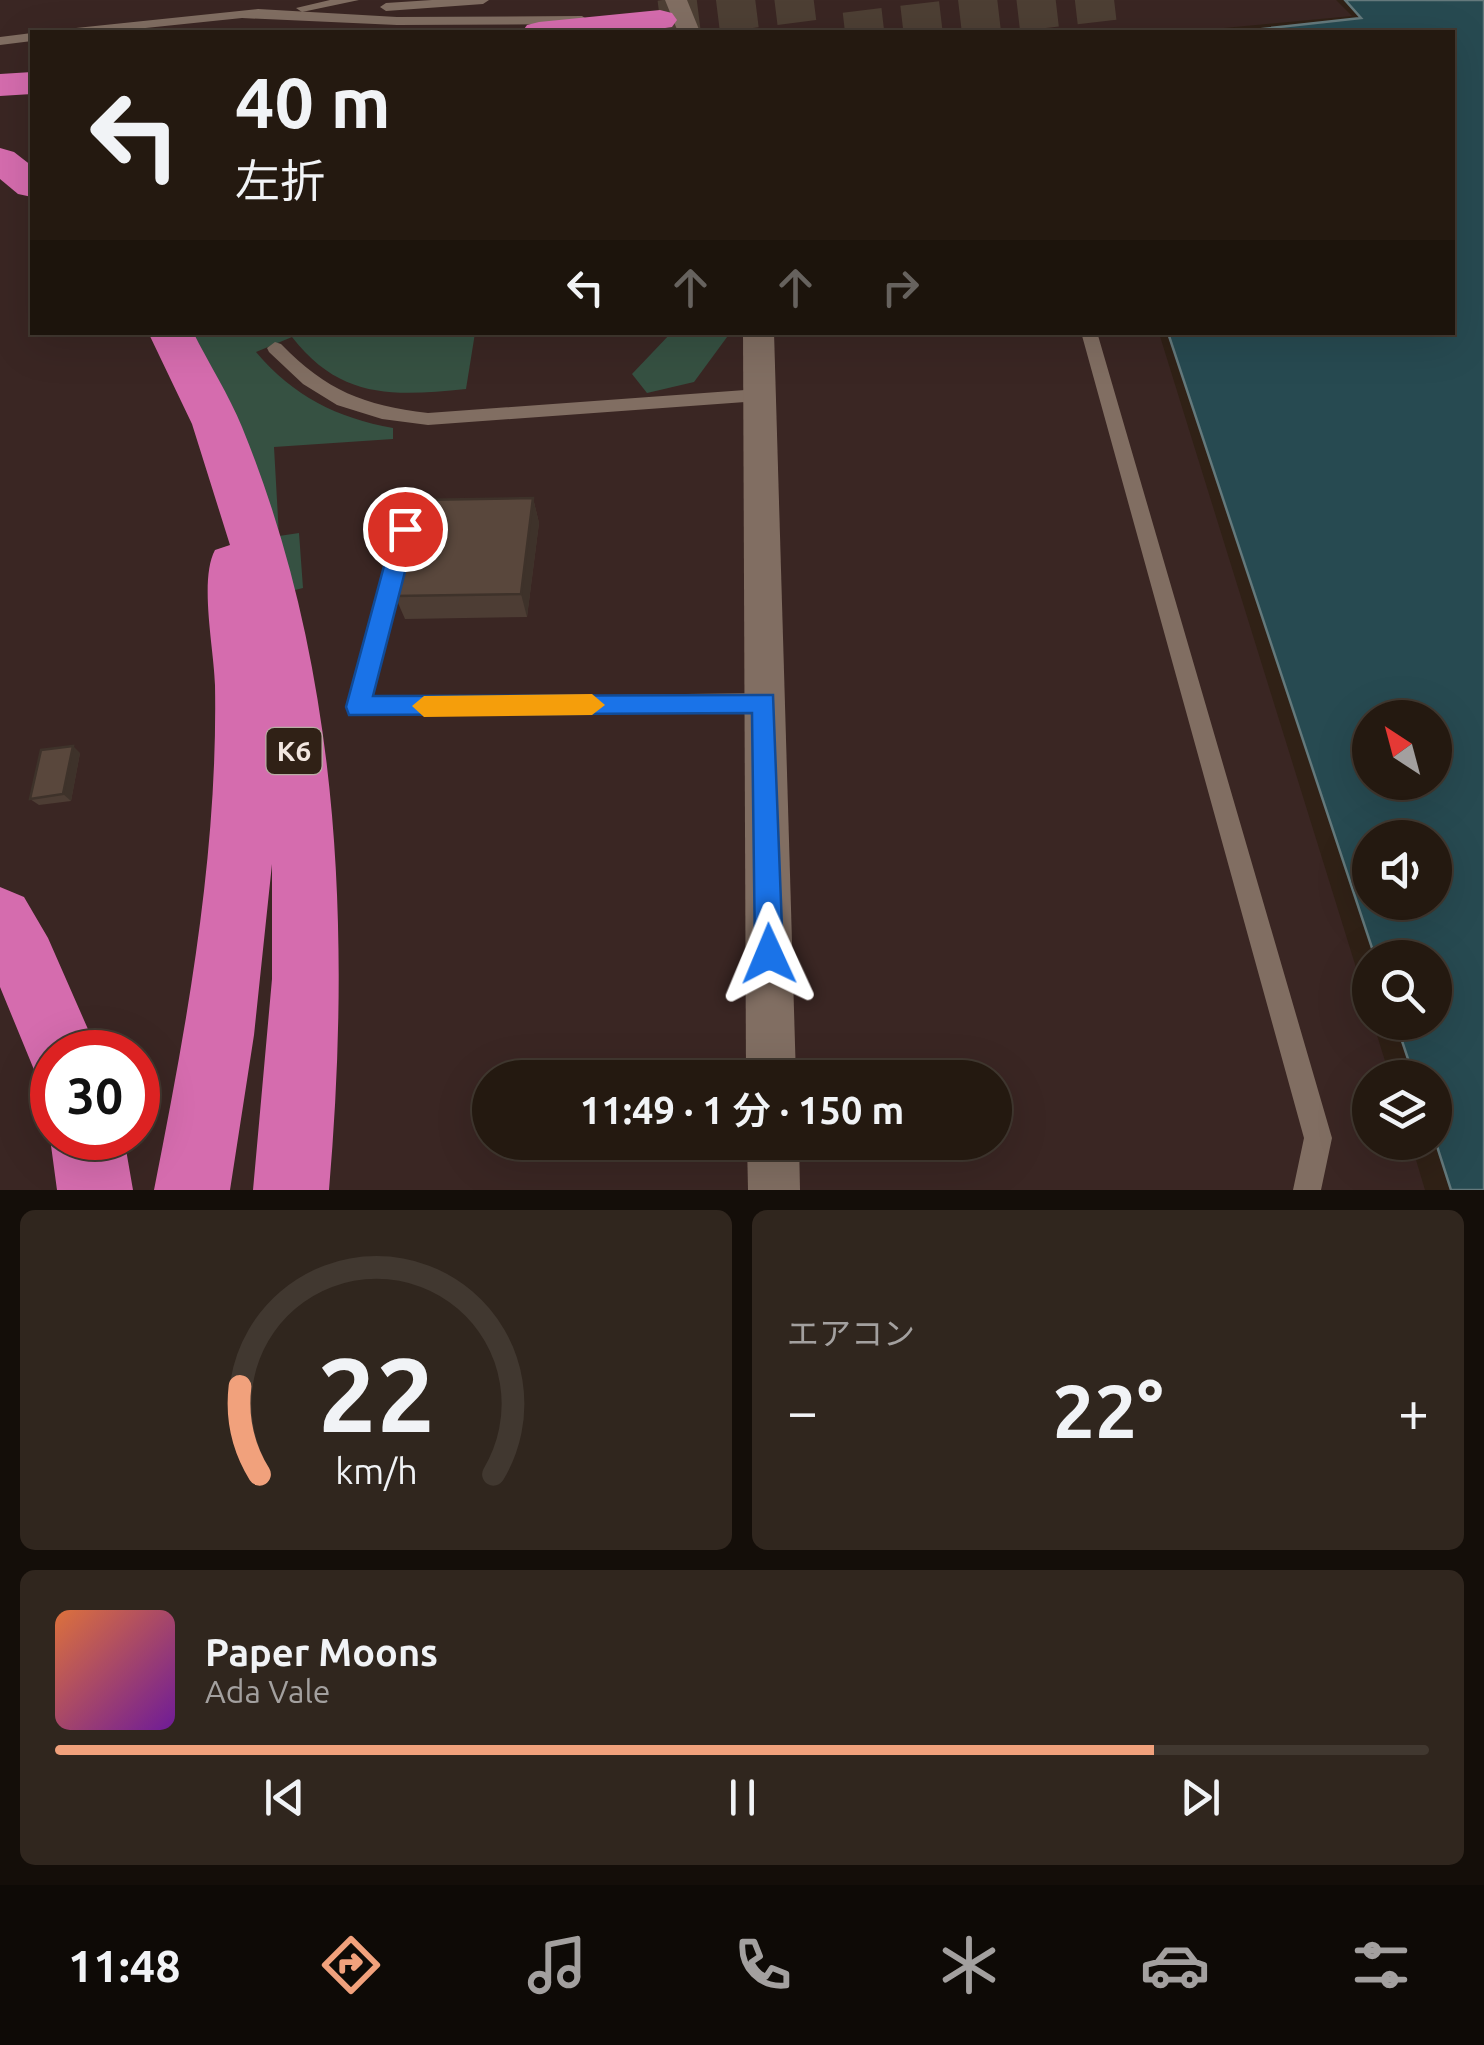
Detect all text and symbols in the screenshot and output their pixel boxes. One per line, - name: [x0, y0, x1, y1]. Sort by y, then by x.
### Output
- text: 40 m: [235, 63, 391, 141]
- icon: left: [70, 70, 200, 200]
- text: 左折: [235, 155, 325, 206]
- icon: left: [558, 260, 613, 315]
- icon: ahead: [663, 260, 718, 315]
- icon: ahead: [768, 260, 823, 315]
- icon: right: [873, 260, 928, 315]
- pin: [363, 487, 448, 572]
- icon: arrive: [378, 502, 433, 557]
- north arrow: [1352, 700, 1452, 800]
- map controls: [1352, 700, 1452, 1160]
- road number: K6: [266, 728, 322, 774]
- button: sound: [1352, 820, 1452, 920]
- position arrow: [717, 902, 821, 1006]
- button: search: [1352, 940, 1452, 1040]
- speed limit sign: 30: [30, 1030, 160, 1160]
- button: layers: [1352, 1060, 1452, 1160]
- text: 11:49 · 1 分 · 150 m: [580, 1089, 904, 1131]
- text: エアコン: [787, 1315, 915, 1351]
- text: 22: [317, 1335, 435, 1452]
- text: 22°: [1052, 1368, 1164, 1452]
- text: −: [787, 1380, 818, 1441]
- text: +: [1398, 1380, 1429, 1441]
- text: km/h: [335, 1451, 417, 1491]
- text: Paper Moons: [205, 1631, 438, 1673]
- text: Ada Vale: [205, 1673, 331, 1709]
- icon: previous: [257, 1770, 312, 1825]
- icon: pause: [715, 1770, 770, 1825]
- icon: next: [1173, 1770, 1228, 1825]
- icon: directions: [316, 1930, 386, 2000]
- icon: music: [522, 1930, 592, 2000]
- icon: phone: [728, 1930, 798, 2000]
- icon: climate: [934, 1930, 1004, 2000]
- icon: car: [1140, 1930, 1210, 2000]
- icon: filters: [1346, 1930, 1416, 2000]
- text: 11:48: [68, 1940, 181, 1991]

